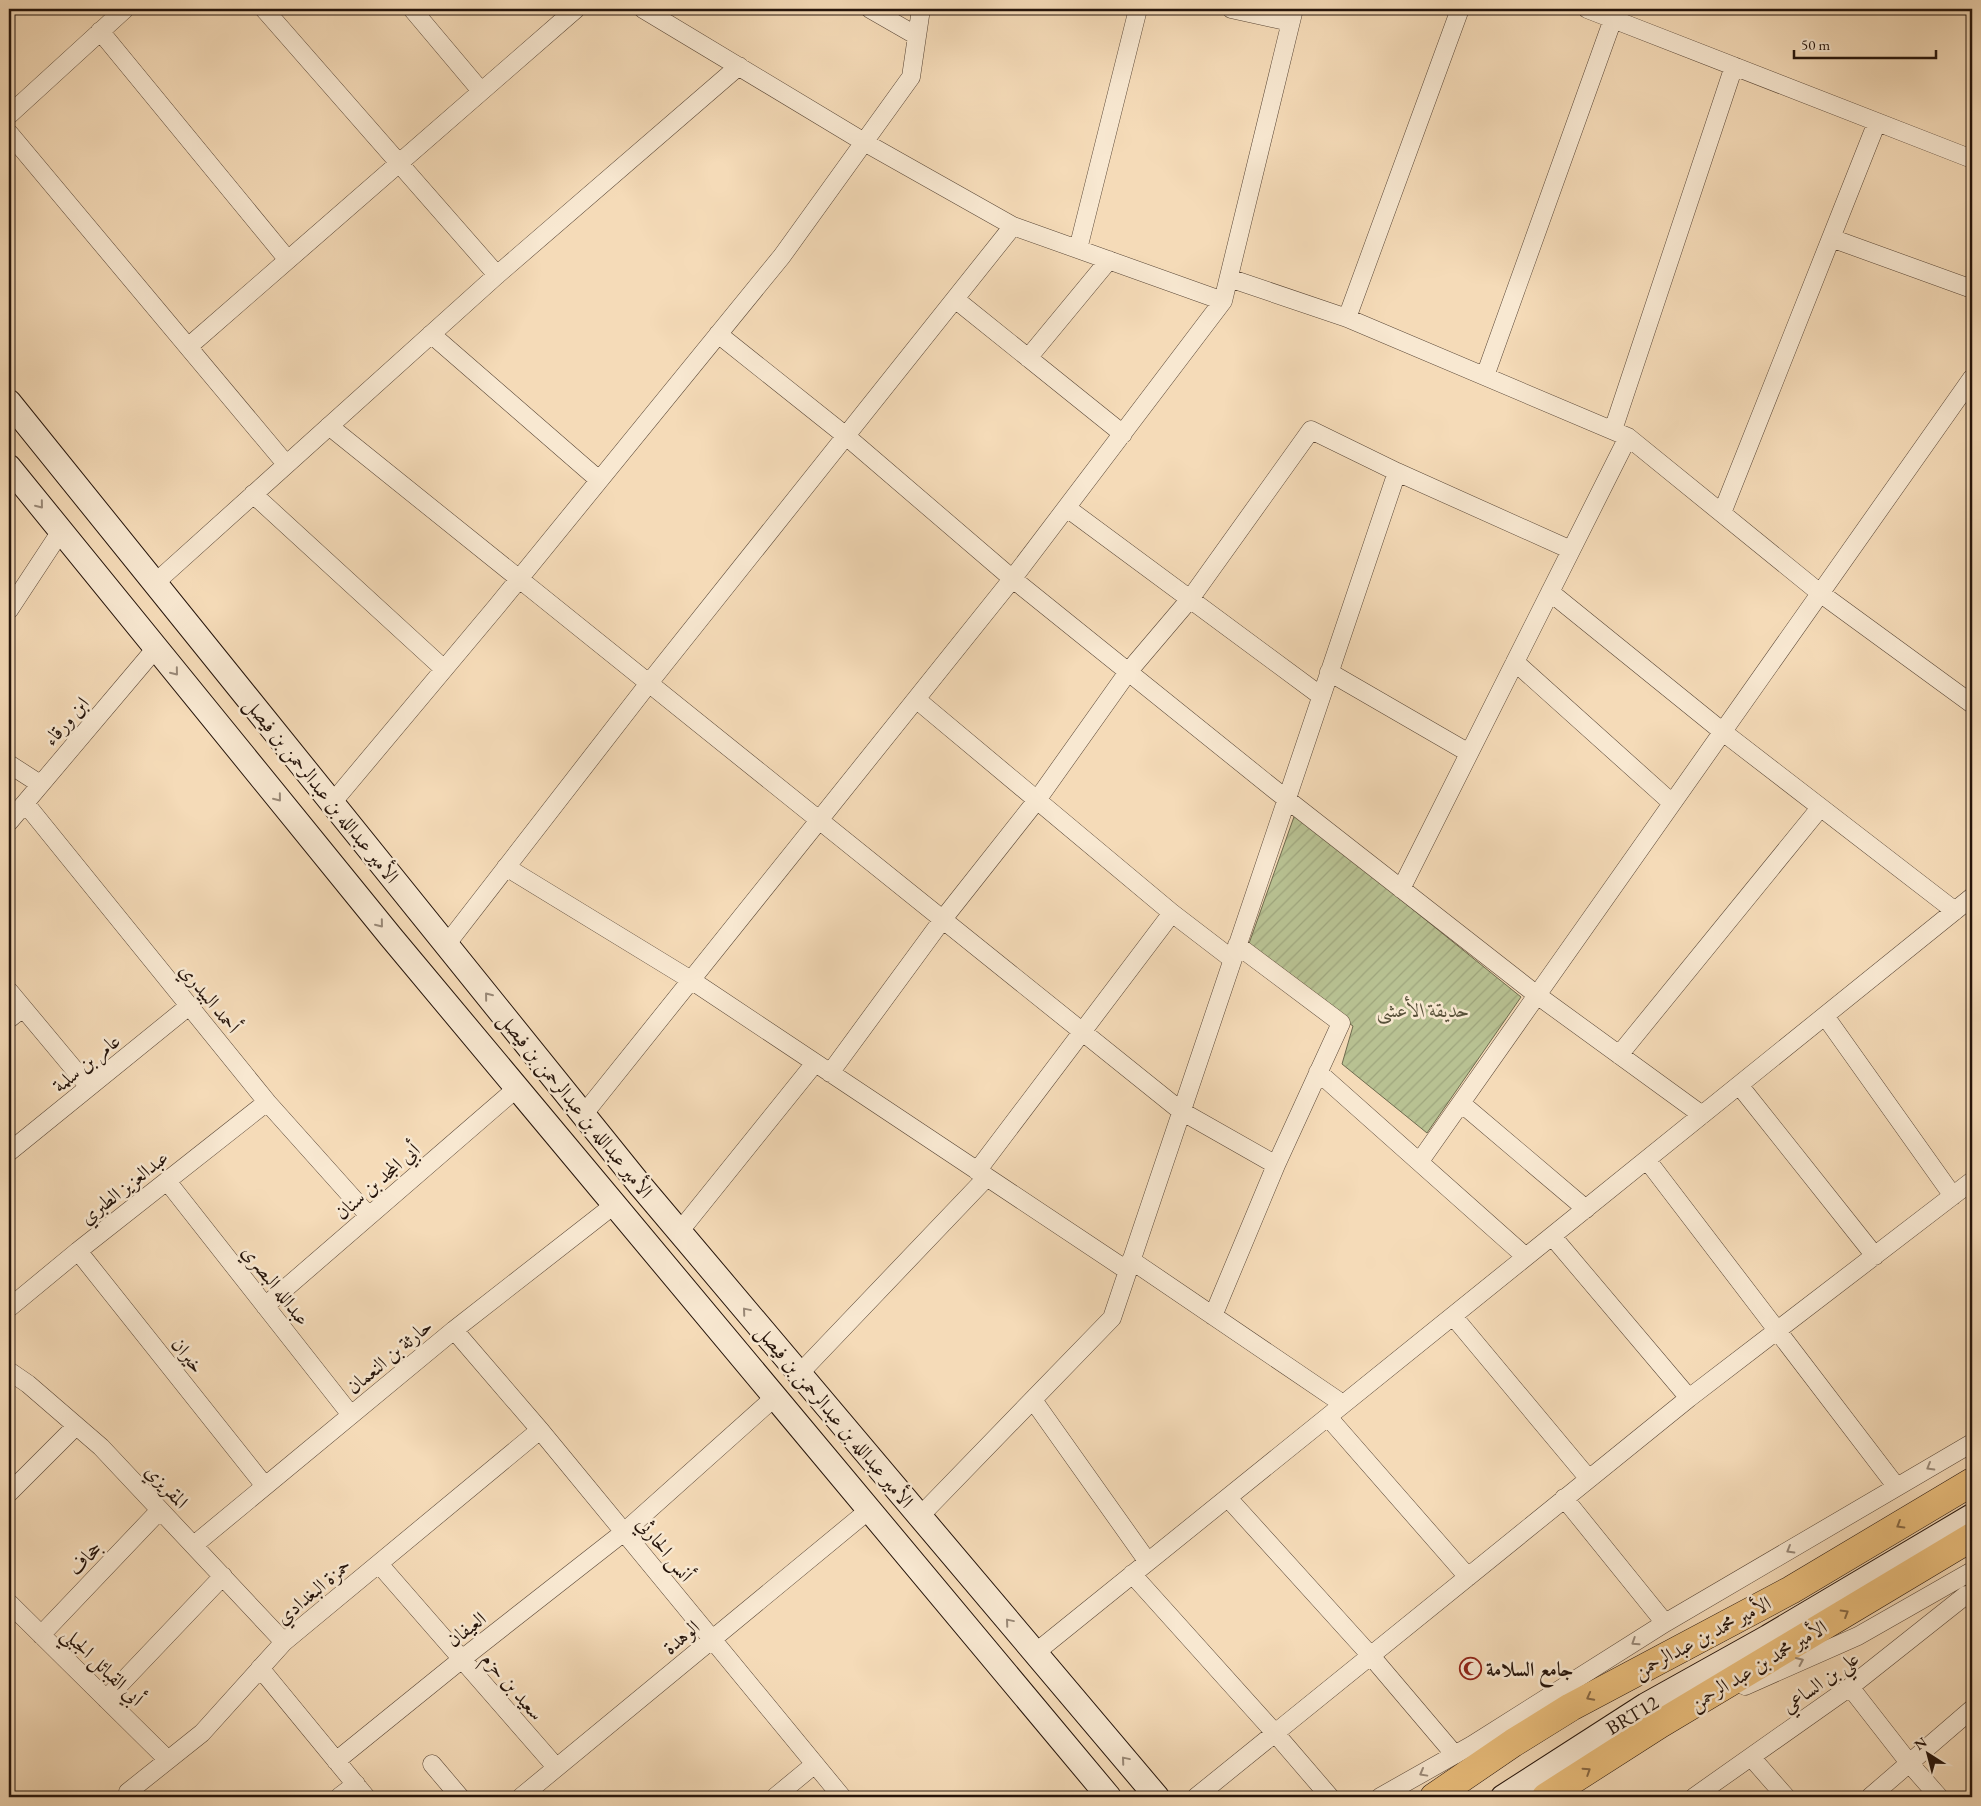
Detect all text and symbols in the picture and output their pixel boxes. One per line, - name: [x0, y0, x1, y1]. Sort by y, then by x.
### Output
- scale bar: [1794, 28, 1936, 60]
- text: 50 m: [1801, 35, 1830, 54]
- one-way arrow: [34, 499, 42, 508]
- one-way arrow: [170, 666, 179, 675]
- street label: الأمير عبدالله بن عبدالرحمن بن فيصل: [237, 690, 407, 890]
- street label: ابن ورقاء: [37, 691, 95, 751]
- one-way arrow: [272, 792, 281, 801]
- one-way arrow: [375, 918, 384, 927]
- street label: أحمد البيدري: [171, 957, 247, 1041]
- one-way arrow: [485, 993, 493, 1002]
- park label: حديقة الأعشى: [1376, 995, 1470, 1025]
- street label: الأمير عبدالله بن عبدالرحمن بن فيصل: [491, 1005, 661, 1205]
- street label: عامر بن سلمة: [47, 1028, 126, 1099]
- street label: أبي المجد بن سنان: [328, 1136, 427, 1228]
- street label: عبدالعزيز الطبري: [74, 1144, 176, 1232]
- street label: عبدالله البصري: [234, 1239, 316, 1333]
- one-way arrow: [744, 1308, 752, 1317]
- street label: حارثة بن النعمان: [341, 1313, 437, 1399]
- street label: الأمير عبدالله بن عبدالرحمن بن فيصل: [749, 1317, 921, 1515]
- street label: خيران: [166, 1332, 210, 1378]
- street label: المقريزي: [137, 1458, 194, 1516]
- one-way arrow: [1926, 1460, 1935, 1470]
- street label: أنس الحارثي: [628, 1510, 700, 1589]
- one-way arrow: [1897, 1518, 1906, 1528]
- street label: جحاف: [62, 1535, 108, 1581]
- one-way arrow: [1787, 1543, 1796, 1553]
- street label: حمزة البغدادي: [270, 1552, 358, 1632]
- street label: الأمير محمد بن عبدالرحمن: [1628, 1588, 1776, 1685]
- street label: العيفان: [441, 1605, 491, 1653]
- one-way arrow: [1839, 1610, 1848, 1620]
- street label: الأمير محمد بن عبد الرحمن: [1683, 1612, 1832, 1717]
- street label: الوهدة: [657, 1614, 705, 1660]
- one-way arrow: [1006, 1619, 1015, 1628]
- street label: أبي القبائل الجبلي: [52, 1620, 150, 1717]
- one-way arrow: [1632, 1635, 1641, 1645]
- street label: علي بن الساعي: [1776, 1645, 1868, 1724]
- street label: سعيد بن حزم: [472, 1646, 550, 1729]
- place label: جامع السلامة: [1486, 1656, 1573, 1688]
- mosque icon: جامع السلامة: [1458, 1657, 1482, 1681]
- one-way arrow: [1795, 1657, 1804, 1668]
- street label: BRT12: [1601, 1689, 1663, 1741]
- one-way arrow: [1586, 1691, 1595, 1701]
- north arrow: [1904, 1728, 1954, 1778]
- text: N: [1910, 1732, 1931, 1754]
- one-way arrow: [1123, 1757, 1131, 1766]
- one-way arrow: [1419, 1767, 1428, 1777]
- one-way arrow: [1581, 1768, 1590, 1777]

